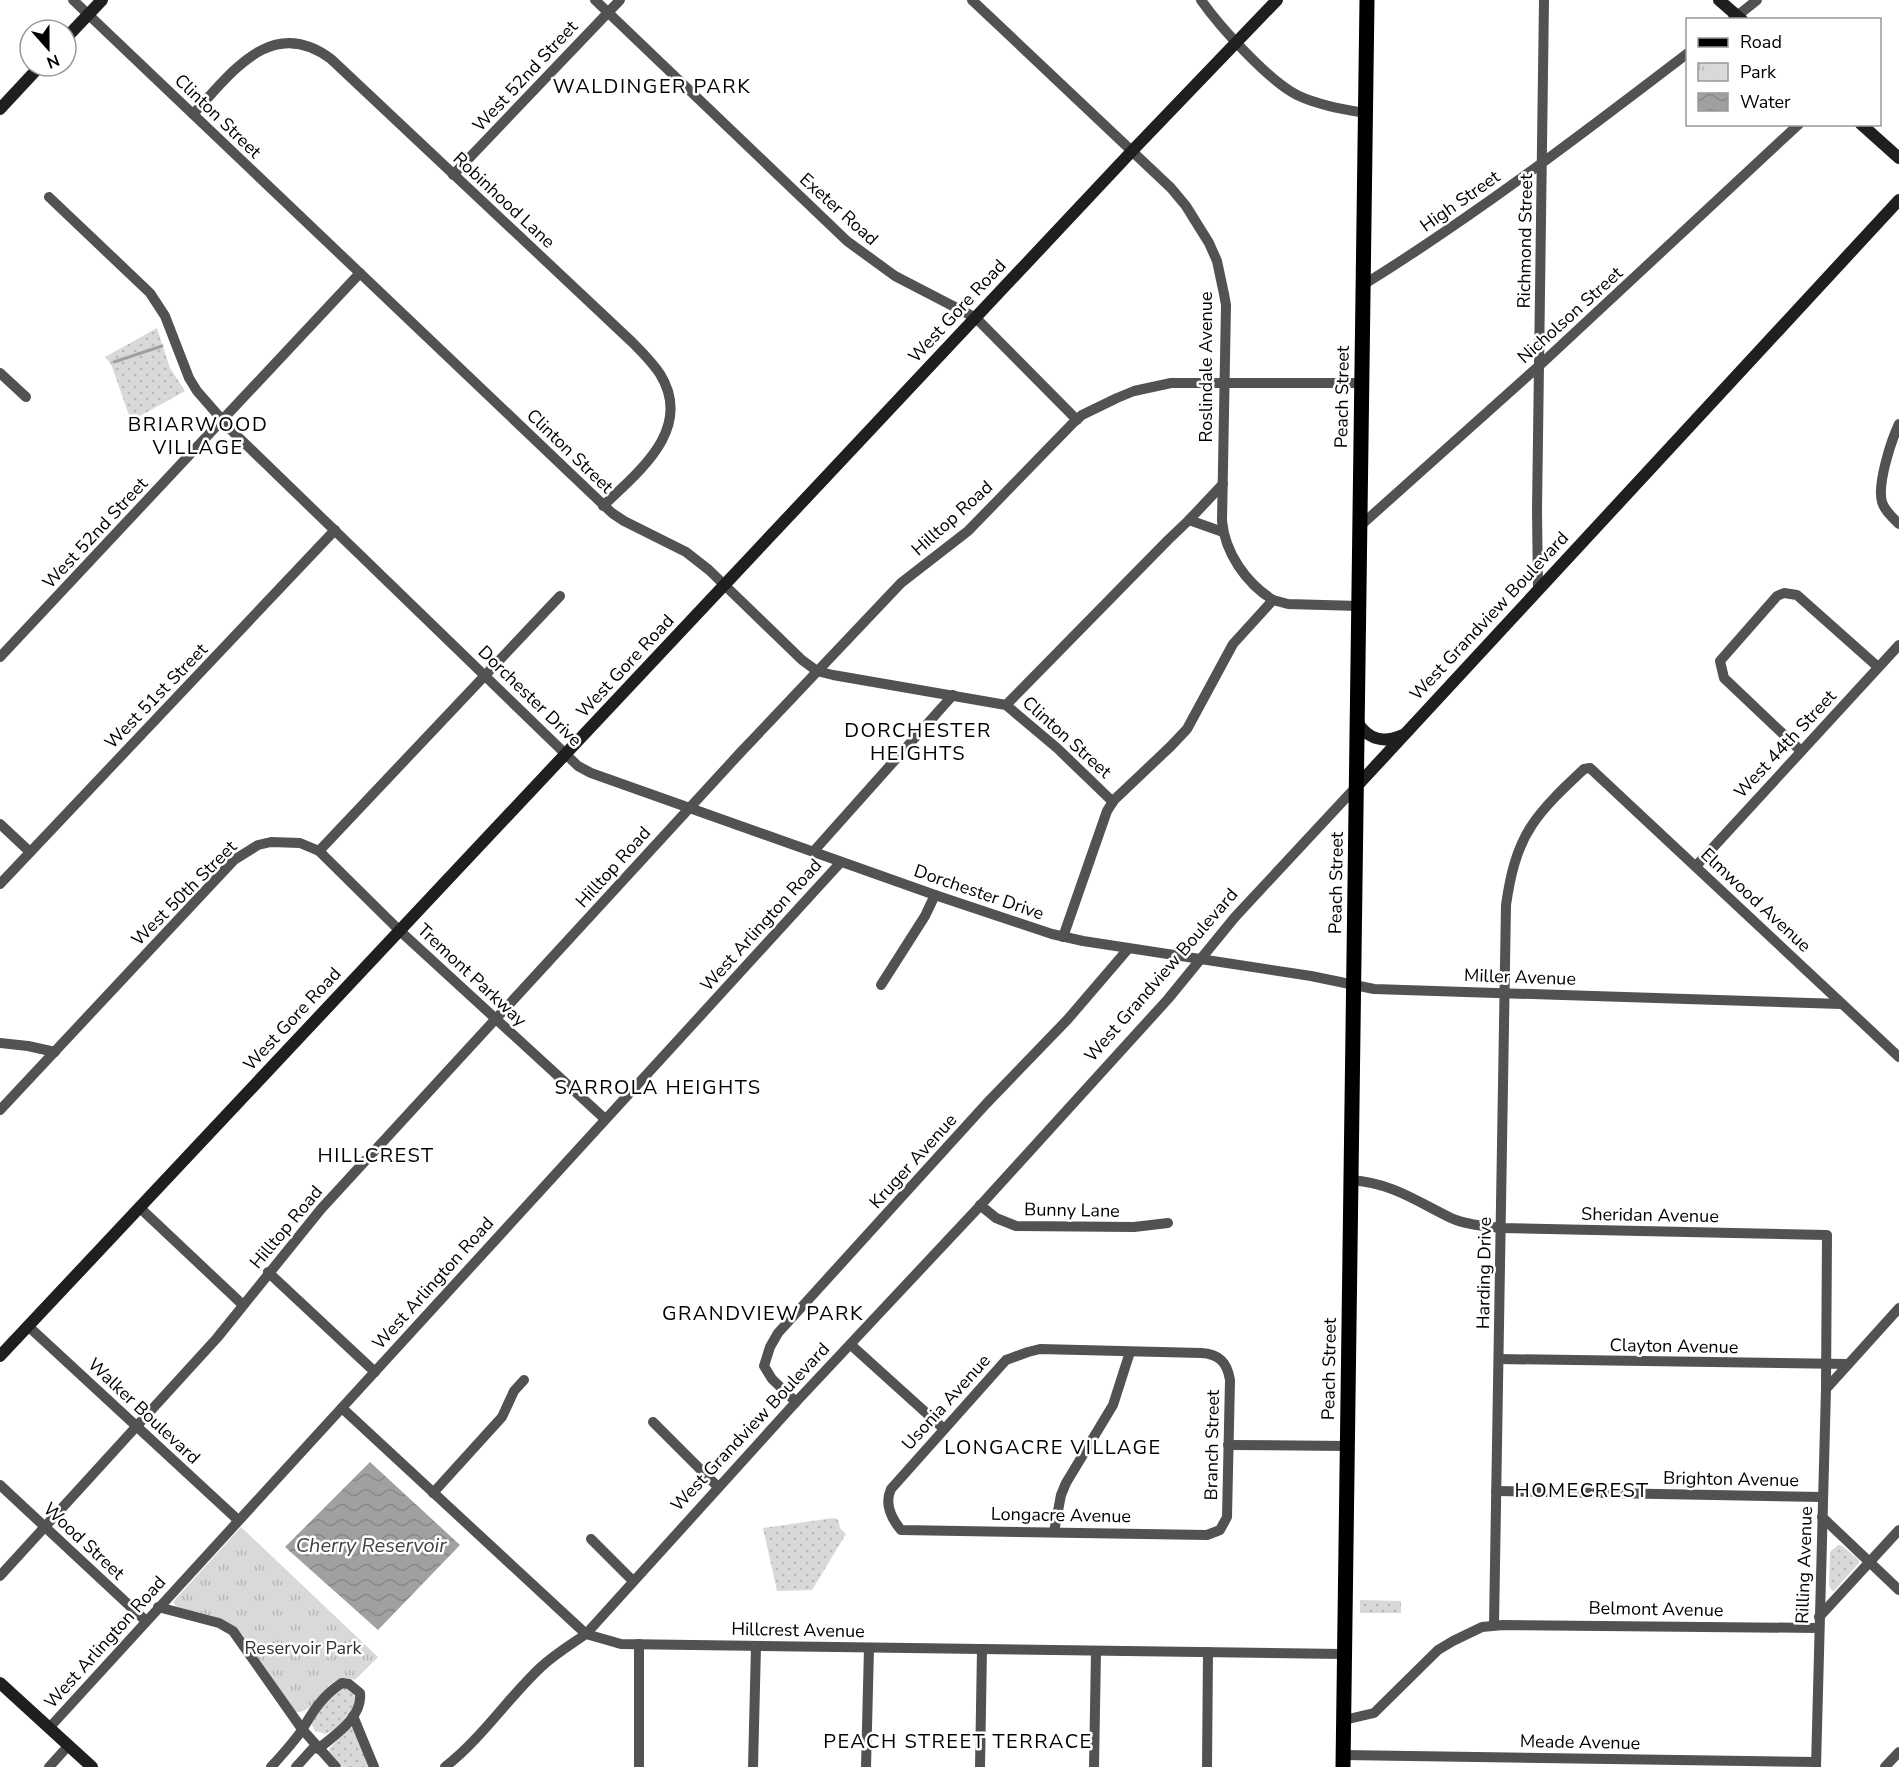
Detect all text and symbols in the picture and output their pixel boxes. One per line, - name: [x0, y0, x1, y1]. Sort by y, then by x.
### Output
- street label: West 52nd Street: [467, 15, 583, 137]
- north arrow: [18, 18, 78, 78]
- legend: [1686, 18, 1881, 126]
- text: Road: [1740, 30, 1782, 54]
- text: N: [43, 49, 63, 73]
- text: Park: [1740, 60, 1777, 84]
- street label: Clinton Street: [169, 68, 267, 164]
- district label: WALDINGER PARK: [553, 73, 751, 100]
- text: Water: [1740, 90, 1791, 114]
- street label: Robinhood Lane: [448, 146, 560, 254]
- street label: High Street: [1415, 164, 1505, 237]
- street label: Exeter Road: [795, 167, 883, 251]
- street label: Richmond Street: [1512, 173, 1538, 309]
- street label: West Gore Road: [903, 254, 1011, 368]
- street label: Nicholson Street: [1512, 261, 1628, 369]
- street label: Roslindale Avenue: [1194, 292, 1218, 442]
- street label: Peach Street: [1329, 345, 1355, 448]
- street label: Clinton Street: [521, 403, 619, 499]
- district label: BRIARWOOD VILLAGE: [128, 411, 268, 461]
- street label: West 52nd Street: [37, 472, 153, 594]
- street label: Hilltop Road: [906, 475, 998, 561]
- street label: West Grandview Boulevard: [1404, 526, 1574, 706]
- street label: West Gore Road: [571, 609, 679, 723]
- street label: West 51st Street: [99, 638, 213, 754]
- street label: Dorchester Drive: [473, 640, 587, 752]
- street label: West 44th Street: [1729, 684, 1842, 803]
- street label: Clinton Street: [1017, 691, 1117, 784]
- district label: DORCHESTER HEIGHTS: [844, 717, 992, 767]
- street label: Hilltop Road: [570, 821, 656, 913]
- street label: Peach Street: [1323, 831, 1349, 934]
- street label: West 50th Street: [126, 835, 242, 951]
- street label: Elmwood Avenue: [1696, 843, 1816, 957]
- street label: West Arlington Road: [695, 854, 827, 996]
- street label: Dorchester Drive: [911, 859, 1047, 925]
- street label: West Grandview Boulevard: [1079, 883, 1243, 1067]
- street label: Tremont Parkway: [412, 918, 532, 1032]
- street label: West Gore Road: [238, 962, 346, 1076]
- street label: Miller Avenue: [1464, 963, 1576, 991]
- district label: SARROLA HEIGHTS: [554, 1074, 762, 1101]
- street label: Kruger Avenue: [864, 1108, 962, 1214]
- district label: HILLCREST: [317, 1142, 435, 1169]
- street label: Hilltop Road: [244, 1180, 328, 1274]
- street label: Bunny Lane: [1024, 1197, 1120, 1223]
- street label: Sheridan Avenue: [1581, 1202, 1719, 1228]
- street label: West Arlington Road: [367, 1212, 499, 1354]
- street label: Harding Drive: [1471, 1217, 1497, 1329]
- district label: GRANDVIEW PARK: [662, 1300, 864, 1327]
- street label: Peach Street: [1316, 1317, 1342, 1420]
- street label: Clayton Avenue: [1609, 1333, 1739, 1359]
- street label: West Grandview Boulevard: [665, 1337, 835, 1517]
- street label: Usonia Avenue: [896, 1349, 996, 1455]
- street label: Walker Boulevard: [83, 1353, 205, 1469]
- street label: Branch Street: [1199, 1389, 1225, 1500]
- district label: LONGACRE VILLAGE: [944, 1434, 1162, 1461]
- street label: Brighton Avenue: [1663, 1466, 1799, 1492]
- district label: HOMECREST: [1514, 1477, 1650, 1504]
- street label: Wood Street: [38, 1497, 130, 1585]
- street label: Longacre Avenue: [991, 1502, 1131, 1528]
- street label: Rilling Avenue: [1790, 1506, 1818, 1624]
- water label: Cherry Reservoir: [296, 1532, 447, 1559]
- street label: West Arlington Road: [39, 1571, 171, 1713]
- street label: Belmont Avenue: [1588, 1596, 1724, 1622]
- street label: Hillcrest Avenue: [731, 1617, 865, 1643]
- park label: Reservoir Park: [245, 1636, 362, 1660]
- district label: PEACH STREET TERRACE: [823, 1728, 1093, 1755]
- street label: Meade Avenue: [1520, 1729, 1640, 1755]

